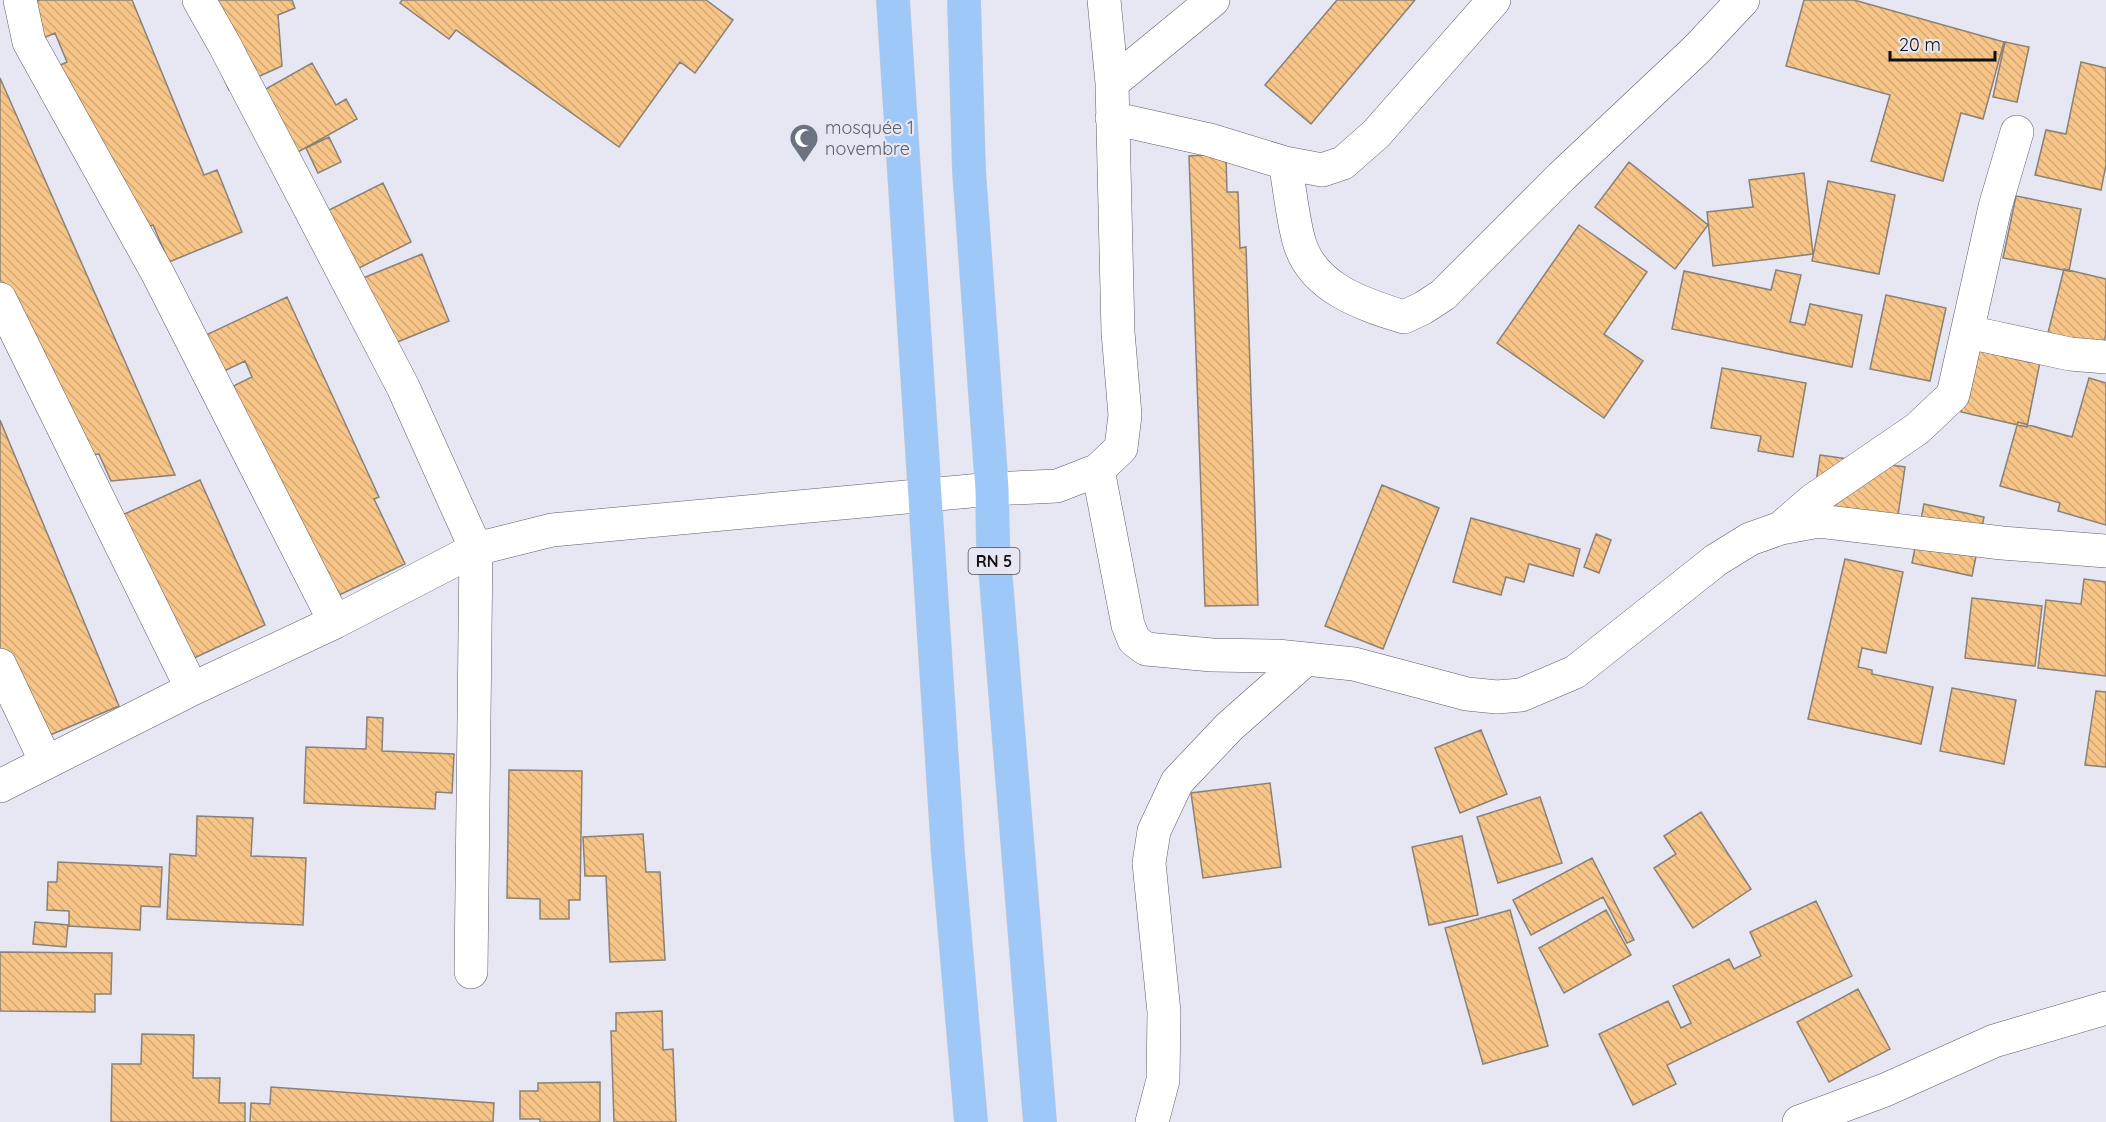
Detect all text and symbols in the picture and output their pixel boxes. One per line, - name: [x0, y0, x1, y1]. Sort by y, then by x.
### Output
- scale bar: [1890, 24, 1995, 62]
- text: 20 m: [1899, 33, 1941, 56]
- place label: mosquée 1 novembre: [825, 116, 914, 160]
- mosque icon: mosquée 1 novembre: [788, 122, 820, 164]
- road number: RN 5: [968, 548, 1020, 574]

